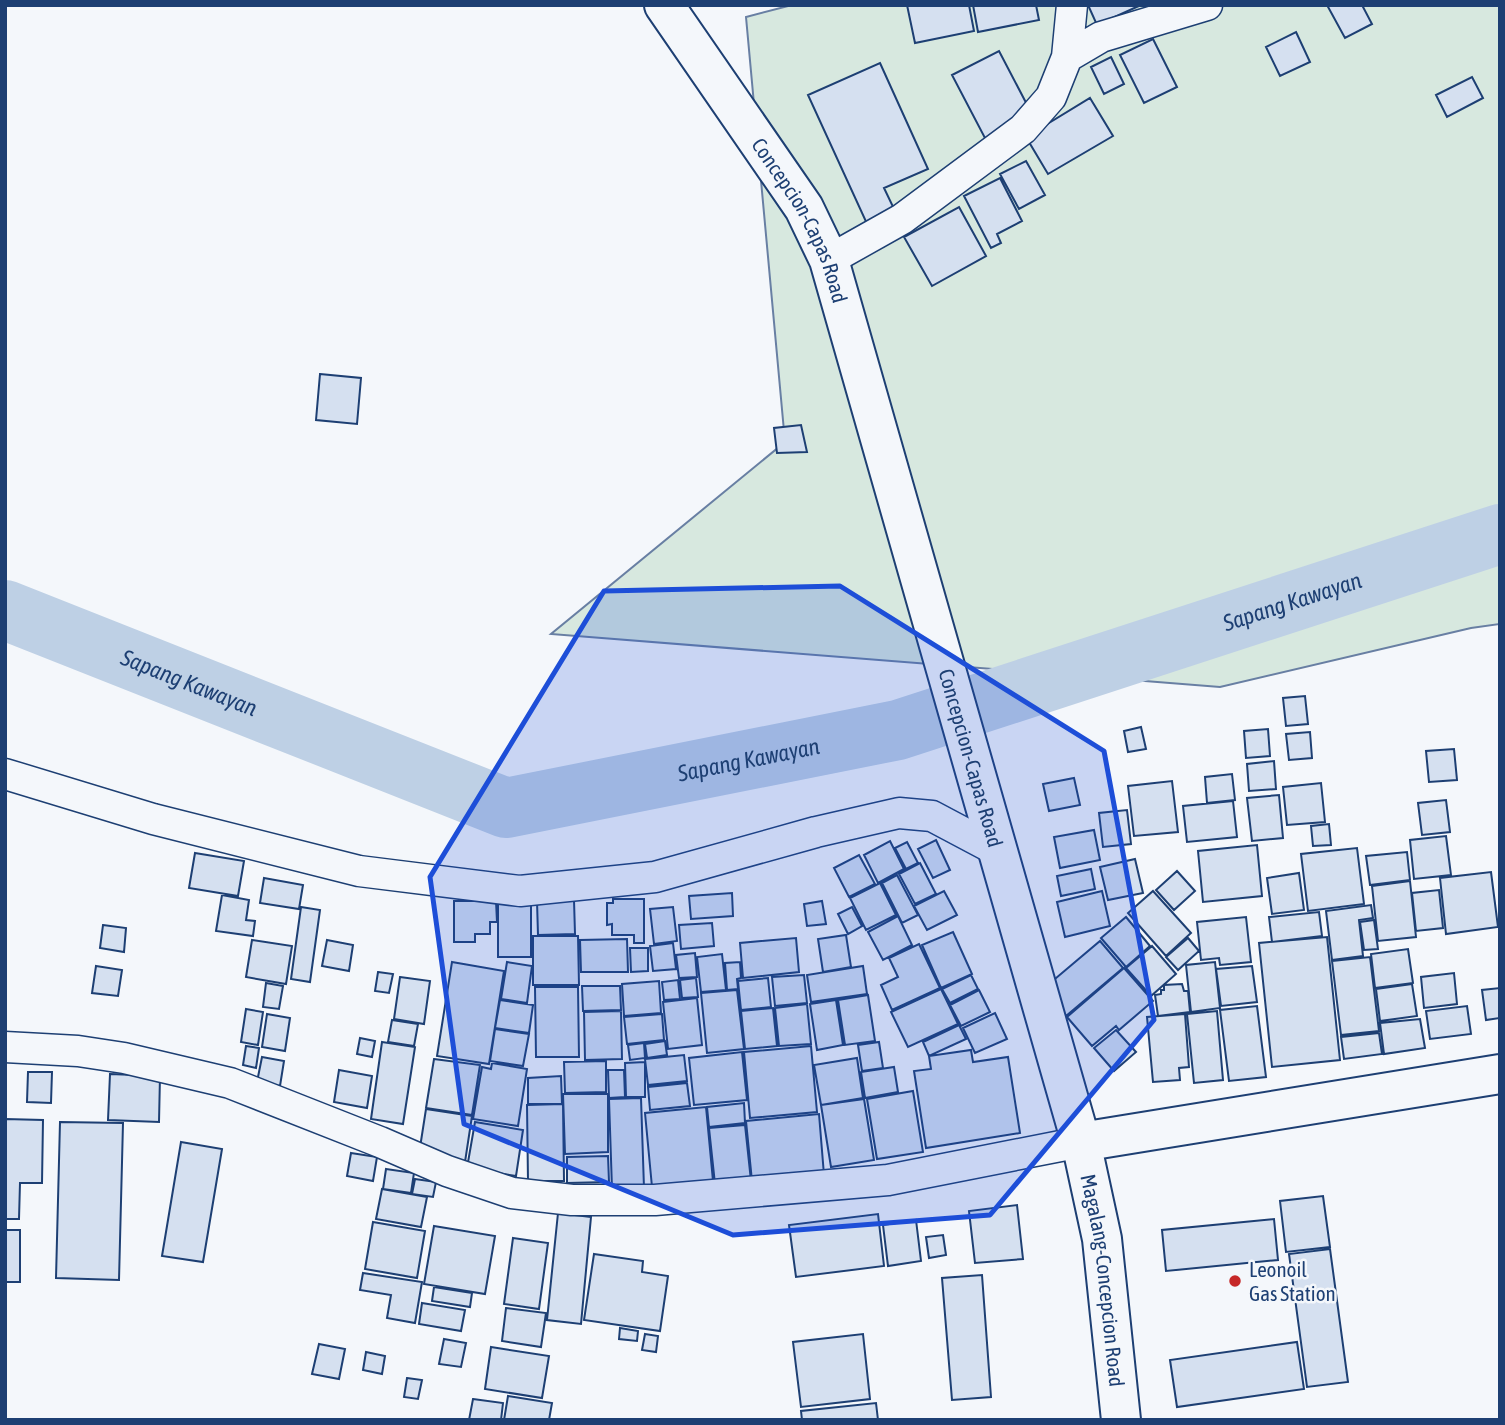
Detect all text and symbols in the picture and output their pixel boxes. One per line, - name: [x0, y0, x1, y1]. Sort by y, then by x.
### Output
- street label: Concepcion-Capas Road: [747, 133, 853, 305]
- water label: Sapang Kawayan: [1219, 567, 1365, 637]
- water label: Sapang Kawayan: [116, 644, 261, 721]
- street label: Concepcion-Capas Road: [934, 666, 1008, 850]
- water label: Sapang Kawayan: [674, 733, 822, 787]
- street label: Magalang-Concepcion Road: [1076, 1172, 1129, 1388]
- place label: Leonoil Gas Station: [1249, 1257, 1336, 1305]
- marker: Leonoil Gas Station: [1227, 1273, 1243, 1289]

